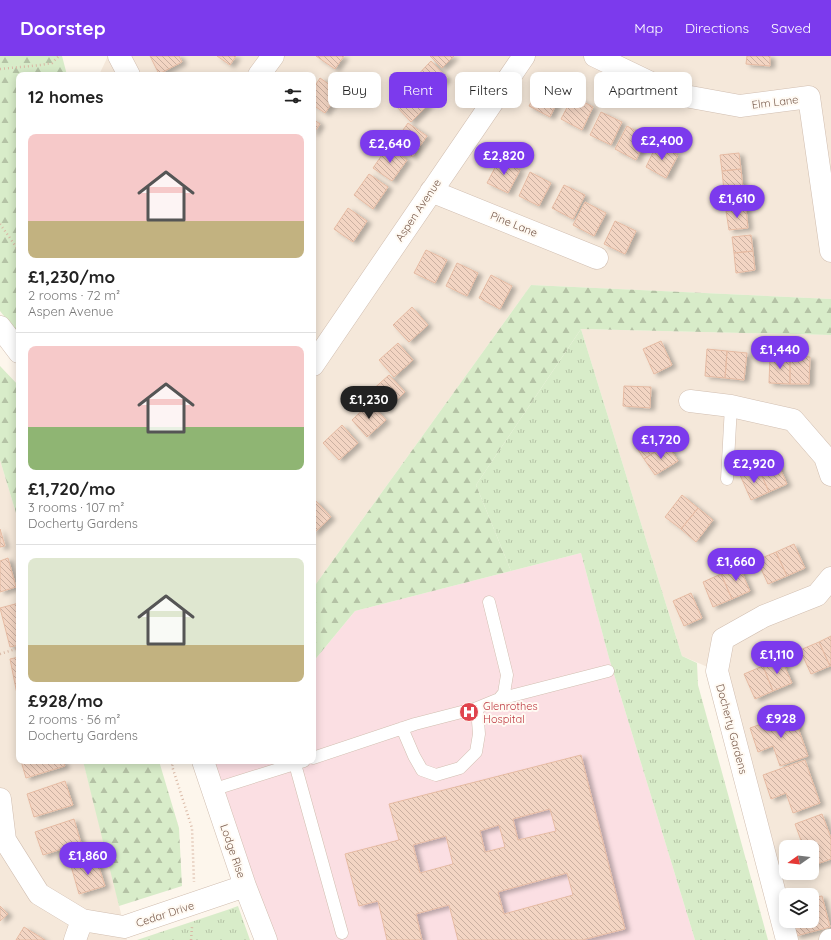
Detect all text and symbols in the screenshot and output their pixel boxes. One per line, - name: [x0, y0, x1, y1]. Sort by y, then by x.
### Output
- text: Doorstep: [20, 16, 106, 40]
- text: Map: [634, 19, 663, 37]
- text: Directions: [685, 19, 749, 37]
- text: Saved: [771, 19, 811, 37]
- chip: Buy: [328, 72, 381, 108]
- chip: Rent: [389, 72, 447, 108]
- chip: Filters: [455, 72, 522, 108]
- chip: New: [530, 72, 586, 108]
- chip: Apartment: [594, 72, 692, 108]
- icon: filters: [282, 85, 304, 107]
- text: 12 homes: [28, 86, 104, 107]
- street label: Elm Lane: [751, 92, 799, 112]
- pin: £2,400: [629, 127, 695, 161]
- pin: £2,640: [357, 130, 423, 164]
- text: £2,400: [641, 132, 683, 148]
- text: £2,640: [369, 135, 411, 151]
- pin: £2,820: [471, 142, 537, 176]
- text: £2,820: [483, 147, 525, 163]
- icon: home: [130, 160, 202, 232]
- street label: Aspen Avenue: [392, 176, 444, 244]
- pin: £1,610: [704, 185, 770, 219]
- text: £1,610: [719, 190, 755, 206]
- street label: Pine Lane: [488, 208, 540, 240]
- text: £1,230/mo: [28, 266, 115, 287]
- text: 2 rooms · 72 m²: [28, 287, 120, 303]
- text: Aspen Avenue: [28, 303, 113, 319]
- pin: £1,440: [747, 336, 813, 370]
- text: £1,440: [760, 341, 800, 357]
- icon: home: [130, 372, 202, 444]
- pin: £1,230: [336, 386, 402, 420]
- text: £1,230: [349, 391, 389, 407]
- pin: £1,720: [628, 426, 694, 460]
- text: £1,720: [641, 431, 681, 447]
- pin: £2,920: [721, 450, 787, 484]
- text: £2,920: [733, 455, 775, 471]
- text: £1,720/mo: [28, 478, 115, 499]
- text: 3 rooms · 107 m²: [28, 499, 124, 515]
- text: Docherty Gardens: [28, 515, 138, 531]
- pin: £1,660: [703, 548, 769, 582]
- text: £1,660: [716, 553, 756, 569]
- icon: home: [130, 584, 202, 656]
- pin: £1,110: [744, 641, 810, 675]
- text: £1,110: [760, 646, 794, 662]
- street label: Docherty Gardens: [713, 682, 751, 776]
- text: £928/mo: [28, 690, 103, 711]
- place label: Glenrothes Hospital: [483, 699, 538, 726]
- hospital icon: Glenrothes Hospital: [458, 701, 480, 723]
- pin: £928: [757, 705, 805, 739]
- text: £928: [766, 710, 796, 726]
- text: 2 rooms · 56 m²: [28, 711, 120, 727]
- text: Docherty Gardens: [28, 727, 138, 743]
- street label: Lodge Rise: [217, 822, 249, 880]
- north arrow: [779, 840, 819, 880]
- map controls: [779, 840, 819, 928]
- pin: £1,860: [55, 842, 121, 876]
- text: £1,860: [68, 847, 108, 863]
- button: layers: [779, 888, 819, 928]
- street label: Cedar Drive: [134, 898, 196, 930]

